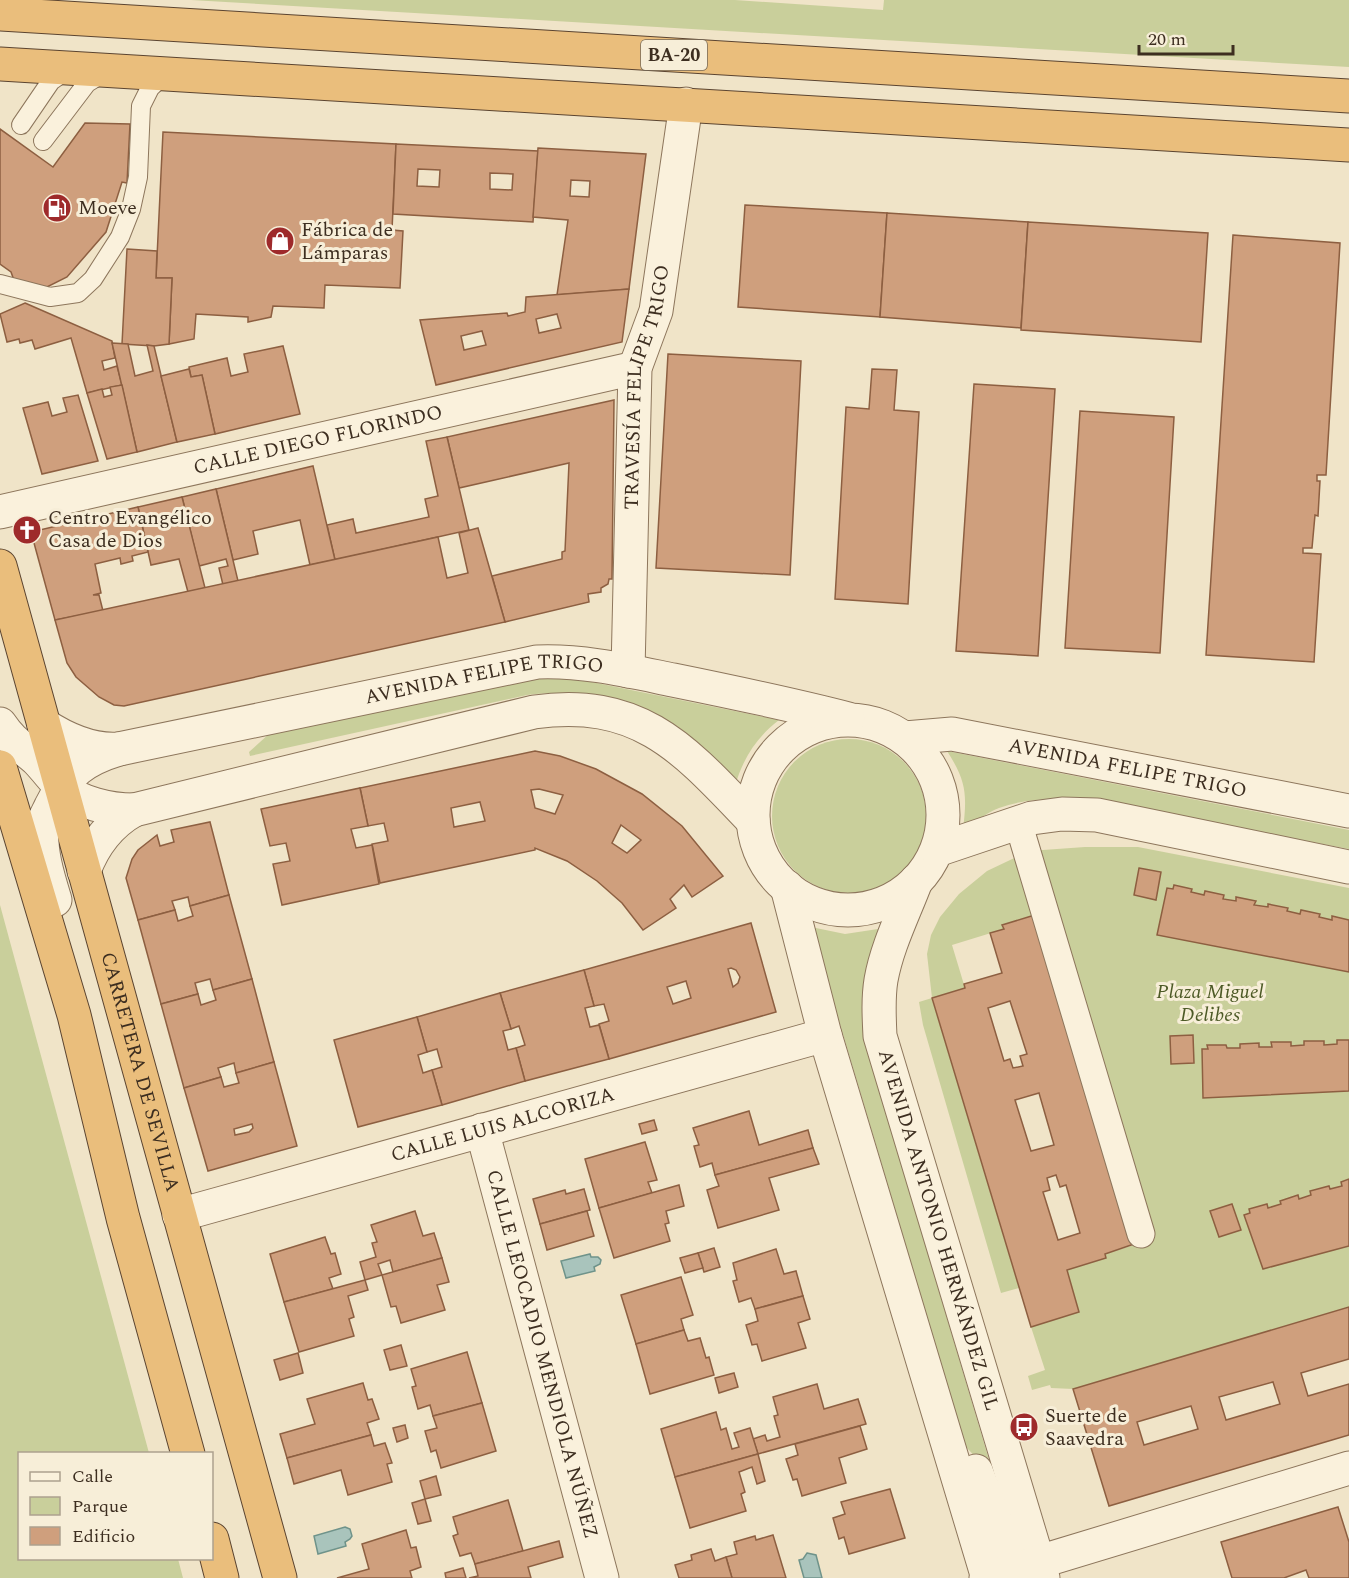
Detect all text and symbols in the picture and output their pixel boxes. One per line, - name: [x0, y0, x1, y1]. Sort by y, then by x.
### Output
- scale bar: [1139, 18, 1234, 56]
- text: 20 m: [1148, 26, 1186, 53]
- road number: BA-20: [641, 40, 707, 70]
- fuel station icon: Moeve: [41, 192, 73, 224]
- place label: Moeve: [78, 193, 137, 223]
- place label: Fábrica de Lámparas: [301, 215, 393, 268]
- shop icon: Fábrica de Lámparas: [264, 225, 296, 257]
- street label: TRAVESÍA FELIPE TRIGO: [617, 263, 678, 510]
- street label: CALLE DIEGO FLORINDO: [190, 397, 445, 483]
- place label: Centro Evangélico Casa de Dios: [48, 503, 212, 556]
- church icon: Centro Evangélico Casa de Dios: [11, 514, 43, 546]
- street label: AVENIDA FELIPE TRIGO: [362, 647, 605, 712]
- street label: AVENIDA FELIPE TRIGO: [1006, 730, 1249, 806]
- street label: CARRETERA DE SEVILLA: [93, 949, 187, 1195]
- park label: Plaza Miguel Delibes: [1156, 977, 1264, 1030]
- street label: AVENIDA ANTONIO HERNÁNDEZ GIL: [870, 1046, 1007, 1414]
- street label: CALLE LUIS ALCORIZA: [387, 1079, 618, 1170]
- street label: CALLE LEOCADIO MENDIOLA NÚÑEZ: [478, 1166, 606, 1542]
- place label: Suerte de Saavedra: [1045, 1401, 1127, 1454]
- bus stop icon: Suerte de Saavedra: [1008, 1411, 1040, 1443]
- legend: [18, 1452, 213, 1560]
- text: Calle: [72, 1463, 113, 1490]
- text: Parque: [72, 1493, 128, 1520]
- text: Edificio: [72, 1523, 135, 1550]

